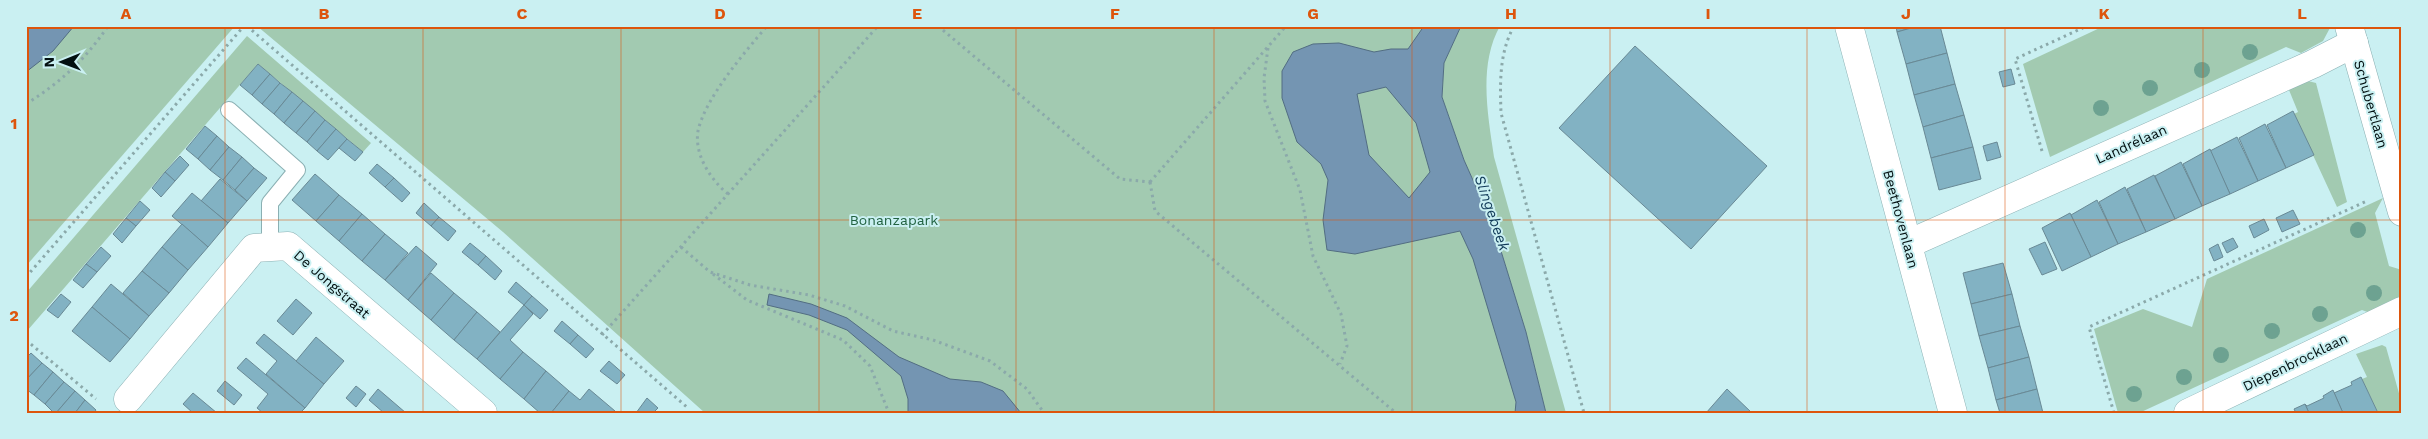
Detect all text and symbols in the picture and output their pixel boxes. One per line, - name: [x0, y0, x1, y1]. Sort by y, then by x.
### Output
- text: A: [121, 4, 132, 23]
- text: B: [319, 4, 330, 23]
- text: C: [517, 4, 528, 23]
- text: D: [714, 4, 726, 23]
- text: E: [912, 4, 922, 23]
- text: F: [1110, 4, 1120, 23]
- text: G: [1307, 4, 1319, 23]
- text: H: [1505, 4, 1517, 23]
- text: I: [1705, 4, 1711, 23]
- text: J: [1901, 4, 1911, 23]
- text: K: [2098, 4, 2110, 23]
- text: L: [2297, 4, 2307, 23]
- north arrow: [38, 38, 88, 88]
- text: N: [41, 57, 57, 68]
- street label: Schubertlaan: [2351, 58, 2391, 150]
- text: 1: [11, 114, 17, 133]
- street label: Landrélaan: [2093, 121, 2169, 167]
- street label: Beethovenlaan: [1880, 168, 1922, 270]
- water label: Slingebeek: [1471, 173, 1514, 254]
- park label: Bonanzapark: [850, 212, 938, 228]
- street label: De Jongstraat: [291, 247, 373, 321]
- text: 2: [9, 306, 19, 325]
- street label: Diepenbrocklaan: [2240, 330, 2350, 394]

